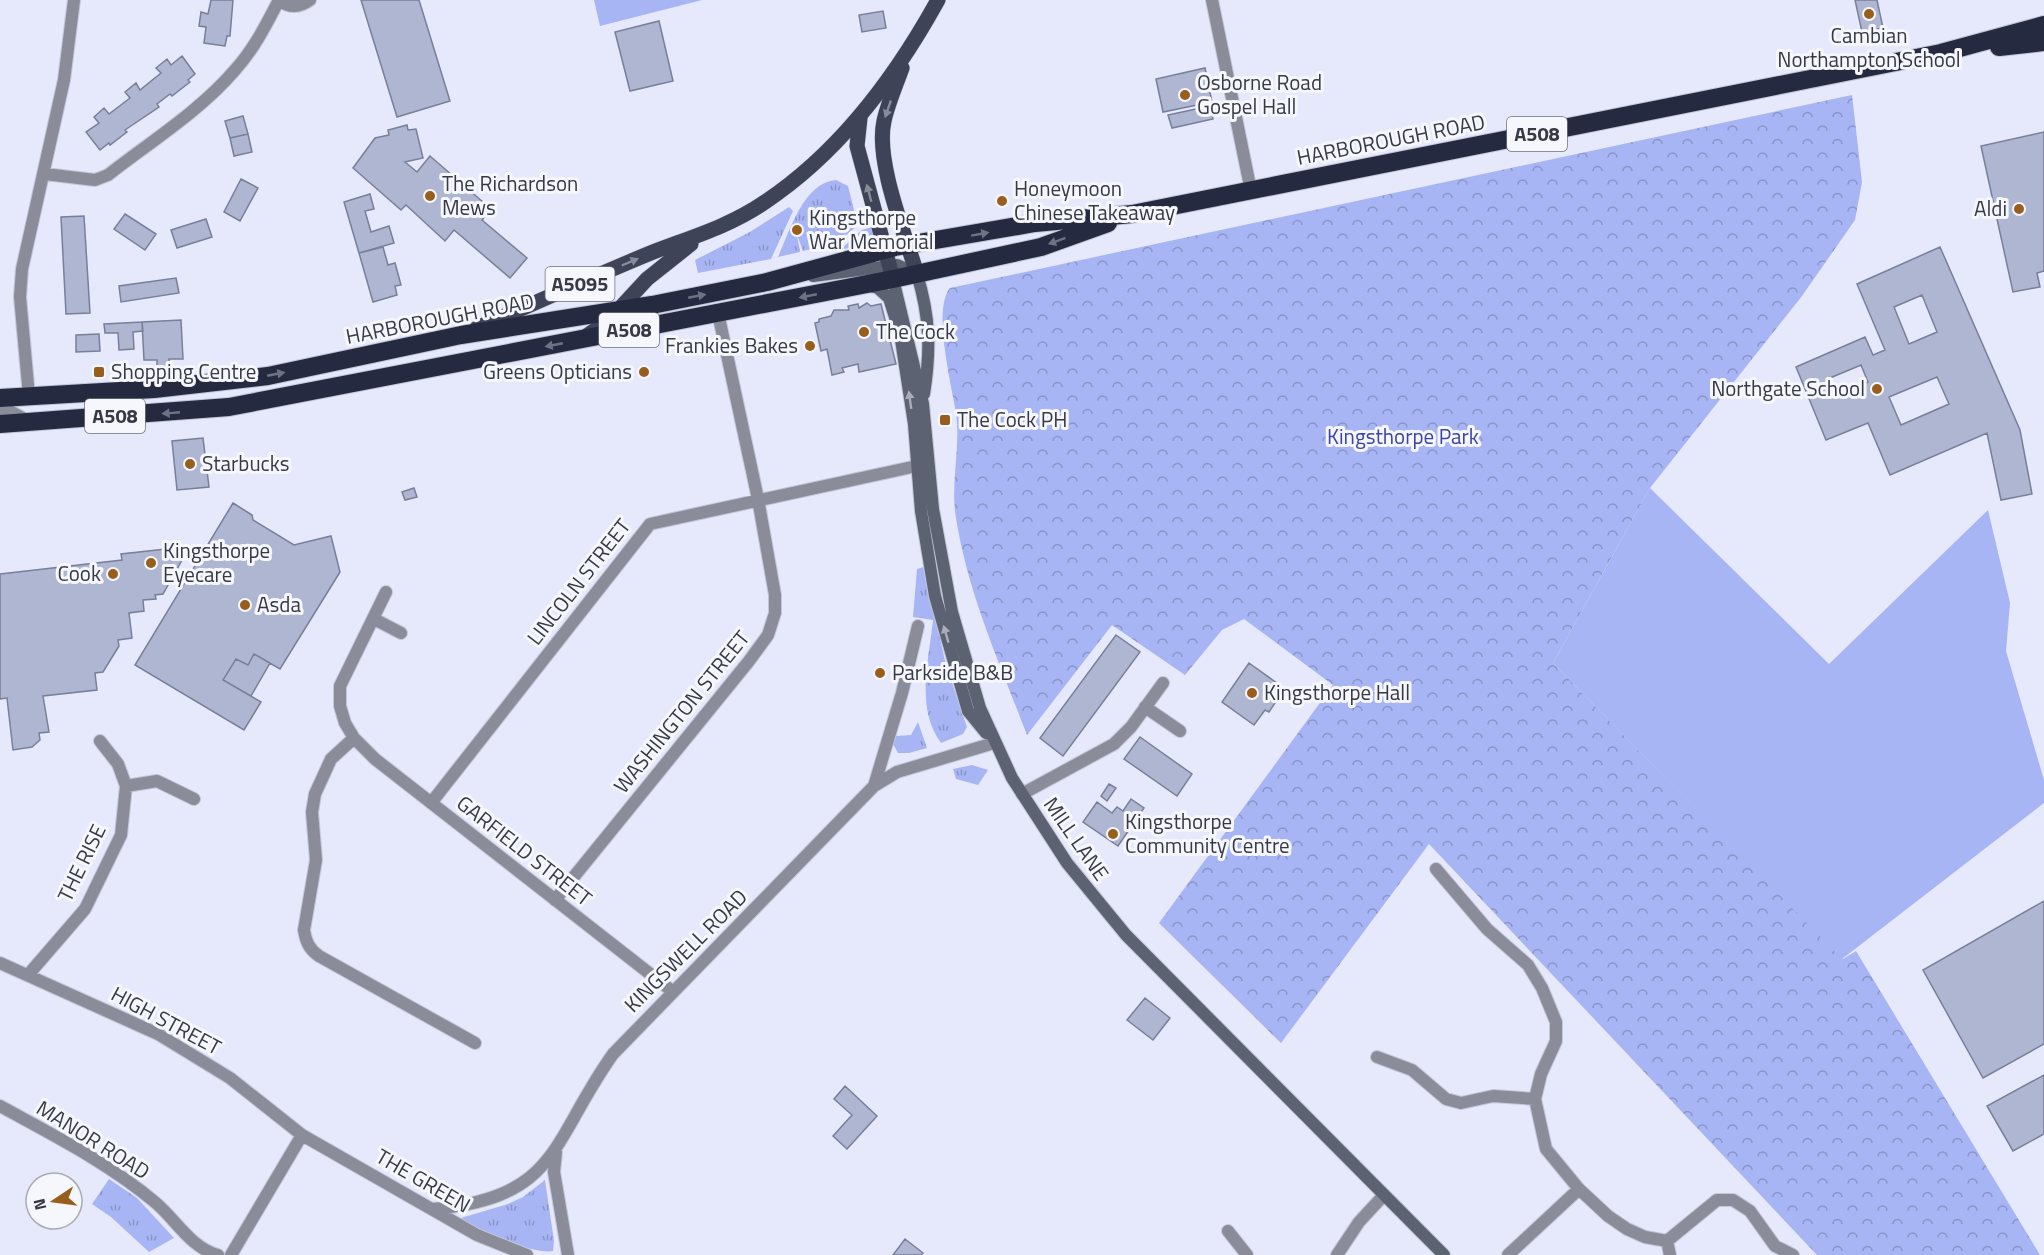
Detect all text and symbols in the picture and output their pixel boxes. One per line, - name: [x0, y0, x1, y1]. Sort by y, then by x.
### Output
- marker: Cambian Northampton School: [1862, 7, 1876, 21]
- place label: Cambian Northampton School: [1777, 19, 1961, 75]
- place label: Osborne Road Gospel Hall: [1197, 66, 1322, 122]
- marker: Osborne Road Gospel Hall: [1178, 88, 1192, 102]
- one-way arrow: [883, 100, 893, 118]
- street label: HARBOROUGH ROAD: [1294, 105, 1488, 173]
- road number: A508: [1507, 117, 1567, 151]
- place label: The Richardson Mews: [442, 167, 578, 223]
- place label: Honeymoon Chinese Takeaway: [1014, 172, 1175, 228]
- one-way arrow: [864, 184, 874, 202]
- marker: The Richardson Mews: [423, 189, 437, 203]
- place label: Aldi: [1974, 192, 2007, 224]
- marker: Honeymoon Chinese Takeaway: [995, 194, 1009, 208]
- place label: Kingsthorpe War Memorial: [809, 201, 934, 257]
- marker: Aldi: [2012, 202, 2026, 216]
- marker: Kingsthorpe War Memorial: [790, 223, 804, 237]
- one-way arrow: [971, 229, 990, 238]
- one-way arrow: [1048, 237, 1066, 247]
- one-way arrow: [621, 257, 639, 266]
- road number: A5095: [546, 267, 614, 301]
- street label: HARBOROUGH ROAD: [343, 284, 537, 352]
- one-way arrow: [688, 291, 707, 300]
- one-way arrow: [798, 292, 817, 301]
- road number: A508: [599, 313, 659, 347]
- place label: The Cock: [876, 315, 955, 347]
- marker: The Cock: [857, 325, 871, 339]
- place label: Frankies Bakes: [665, 329, 798, 361]
- marker: Frankies Bakes: [803, 339, 817, 353]
- one-way arrow: [545, 341, 564, 350]
- place label: Shopping Centre: [111, 355, 256, 387]
- place label: Greens Opticians: [483, 355, 632, 387]
- marker: Shopping Centre: [92, 365, 106, 379]
- marker: Greens Opticians: [637, 365, 651, 379]
- one-way arrow: [266, 369, 285, 378]
- place label: Northgate School: [1711, 372, 1865, 404]
- marker: Northgate School: [1870, 382, 1884, 396]
- one-way arrow: [906, 390, 915, 409]
- road number: A508: [85, 399, 145, 433]
- place label: The Cock PH: [957, 403, 1067, 435]
- one-way arrow: [162, 408, 181, 417]
- marker: The Cock PH: [938, 413, 952, 427]
- park label: Kingsthorpe Park: [1327, 420, 1479, 452]
- place label: Starbucks: [202, 447, 290, 479]
- marker: Starbucks: [183, 457, 197, 471]
- street label: LINCOLN STREET: [519, 511, 638, 652]
- place label: Kingsthorpe Eyecare: [163, 534, 270, 590]
- marker: Kingsthorpe Eyecare: [144, 556, 158, 570]
- place label: Cook: [58, 557, 101, 589]
- marker: Cook: [106, 567, 120, 581]
- place label: Asda: [257, 588, 301, 620]
- marker: Asda: [238, 598, 252, 612]
- street label: WASHINGTON STREET: [605, 623, 757, 800]
- one-way arrow: [941, 625, 950, 643]
- place label: Parkside B&B: [892, 656, 1013, 688]
- marker: Parkside B&B: [873, 666, 887, 680]
- place label: Kingsthorpe Hall: [1264, 676, 1410, 708]
- marker: Kingsthorpe Hall: [1245, 686, 1259, 700]
- street label: GARFIELD STREET: [450, 787, 599, 913]
- street label: MILL LANE: [1036, 790, 1117, 887]
- place label: Kingsthorpe Community Centre: [1125, 805, 1290, 861]
- street label: THE RISE: [49, 818, 114, 907]
- marker: Kingsthorpe Community Centre: [1106, 827, 1120, 841]
- street label: KINGSWELL ROAD: [616, 881, 754, 1019]
- street label: HIGH STREET: [106, 978, 227, 1063]
- street label: MANOR ROAD: [31, 1092, 156, 1187]
- street label: THE GREEN: [370, 1140, 477, 1220]
- north arrow: [24, 1171, 84, 1231]
- text: N: [26, 1196, 52, 1212]

